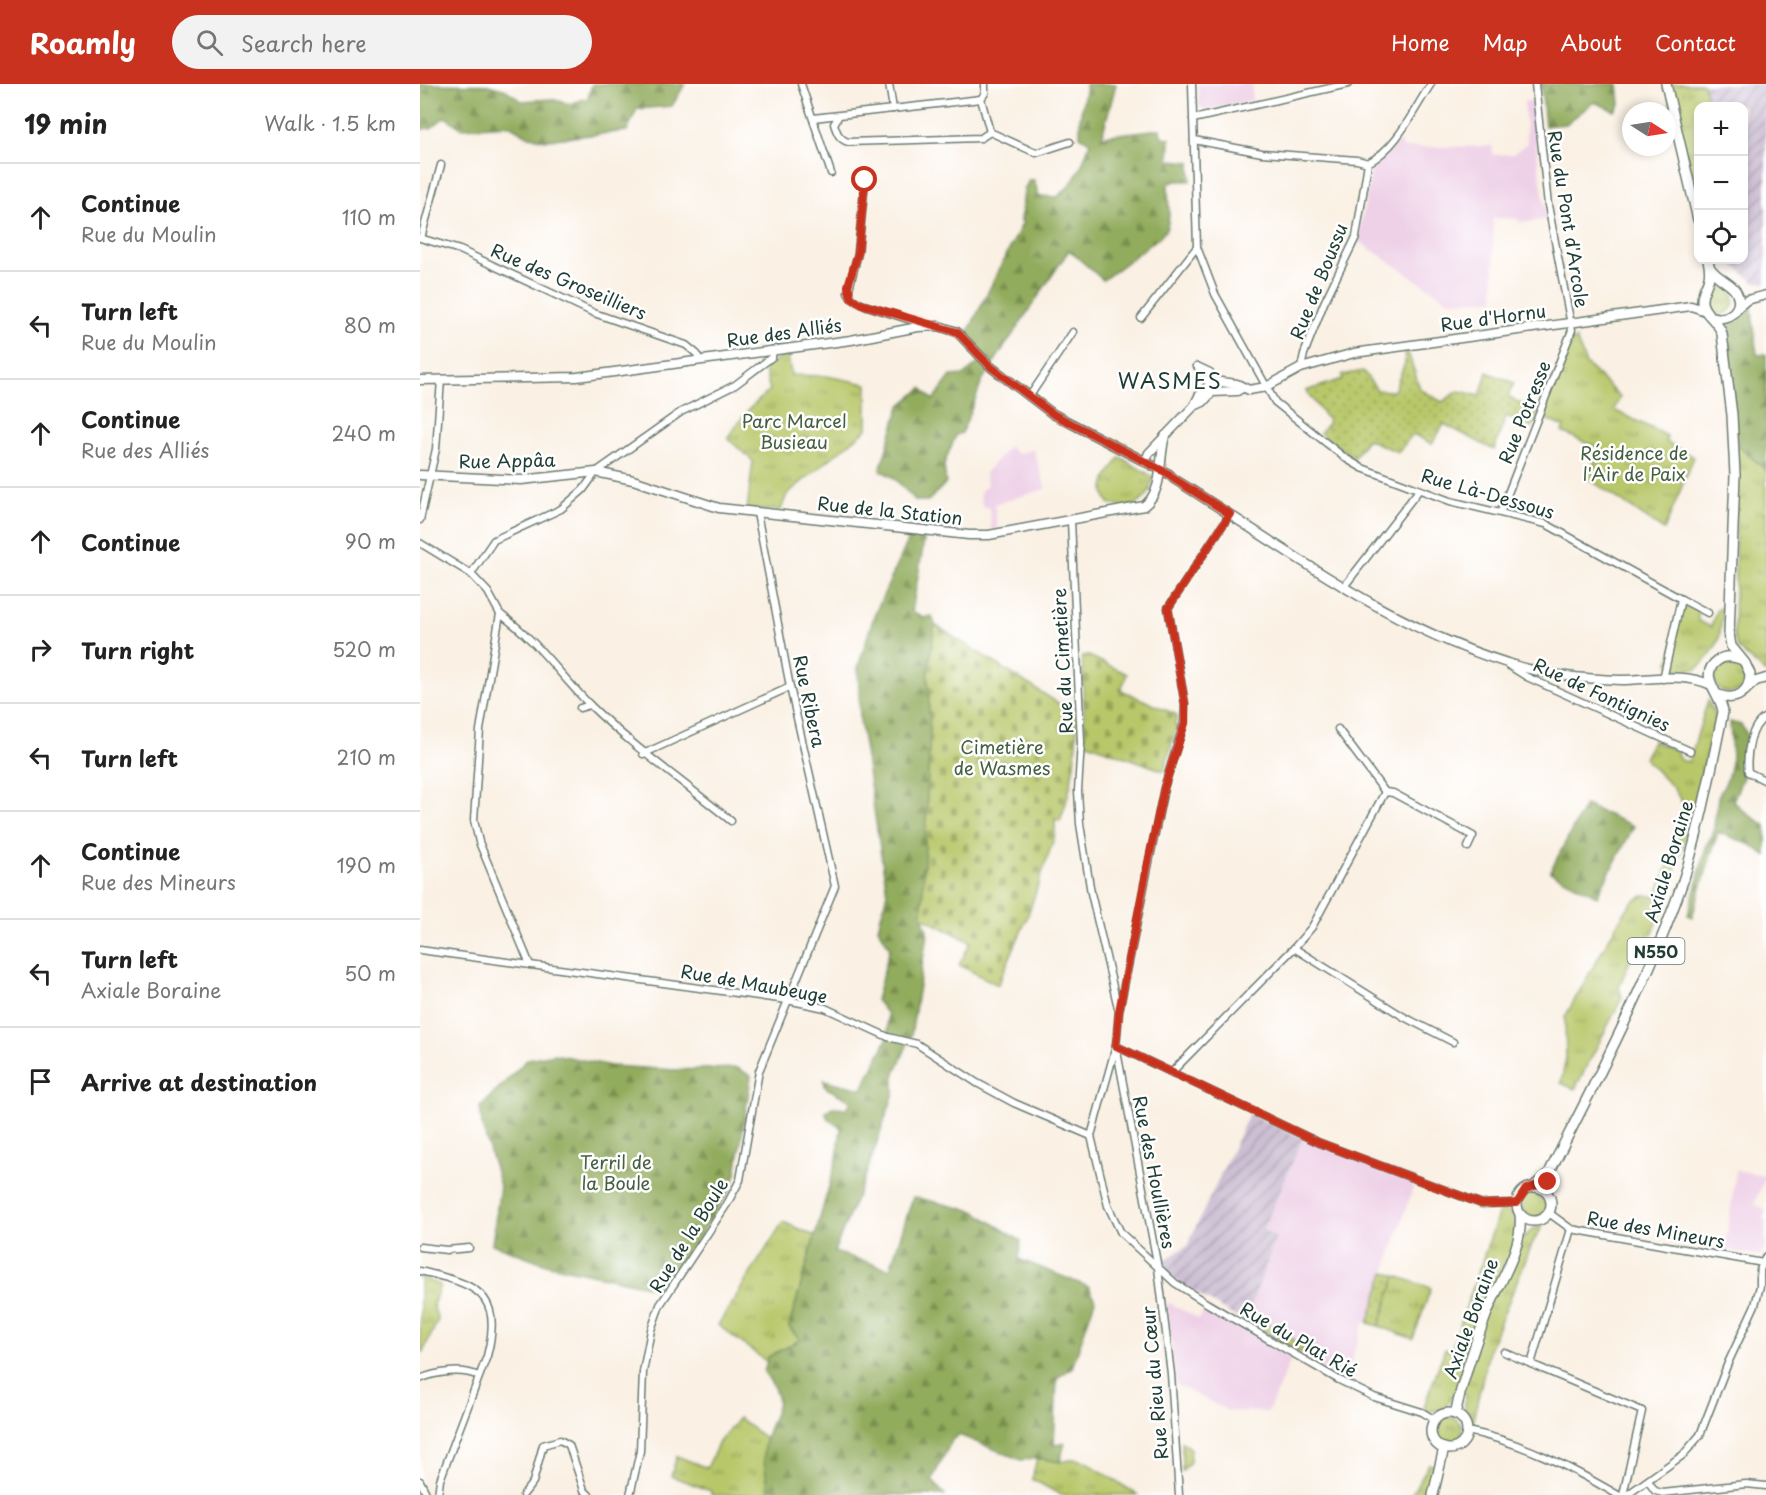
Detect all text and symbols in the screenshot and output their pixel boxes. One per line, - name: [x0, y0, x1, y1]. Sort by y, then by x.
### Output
- search box: [172, 15, 592, 69]
- text: Roamly: [30, 21, 136, 64]
- icon: search: [193, 26, 226, 59]
- text: Search here: [241, 26, 367, 59]
- text: Home: [1391, 26, 1450, 58]
- text: Map: [1483, 26, 1528, 58]
- text: About: [1561, 26, 1622, 58]
- text: Contact: [1655, 26, 1736, 58]
- north arrow: [1622, 102, 1676, 156]
- map controls: [1694, 102, 1748, 264]
- button: +: [1694, 102, 1748, 156]
- text: 19 min: [24, 104, 107, 143]
- text: Walk · 1.5 km: [264, 108, 396, 138]
- street label: Rue du Pont d'Arcole: [1542, 128, 1596, 310]
- button: −: [1694, 156, 1748, 210]
- route start: [851, 166, 877, 192]
- text: Continue: [81, 186, 180, 219]
- icon: ahead: [24, 201, 57, 234]
- text: 110 m: [342, 202, 396, 232]
- button: locate: [1694, 210, 1748, 264]
- text: Rue du Moulin: [81, 219, 217, 249]
- street label: Rue de Boussu: [1282, 219, 1354, 343]
- street label: Rue des Groseilliers: [487, 236, 651, 326]
- text: Turn left: [81, 294, 178, 327]
- street label: Rue d'Hornu: [1439, 296, 1547, 338]
- icon: left: [24, 309, 57, 342]
- text: 80 m: [344, 310, 396, 340]
- street label: Rue des Alliés: [725, 311, 843, 353]
- text: Rue du Moulin: [81, 327, 217, 357]
- street label: Rue Potresse: [1491, 356, 1557, 468]
- district label: WASMES: [1118, 364, 1222, 396]
- text: Continue: [81, 402, 180, 435]
- park label: Parc Marcel Busieau: [741, 407, 847, 455]
- icon: ahead: [24, 417, 57, 450]
- text: 240 m: [331, 418, 396, 448]
- text: Rue des Alliés: [81, 435, 209, 465]
- park label: Résidence de l'Air de Paix: [1580, 439, 1688, 487]
- street label: Rue Appâa: [458, 446, 556, 474]
- street label: Rue Là-Dessous: [1418, 461, 1558, 525]
- street label: Rue de la Station: [816, 489, 964, 531]
- icon: ahead: [24, 525, 57, 558]
- text: Continue: [81, 525, 180, 558]
- text: 90 m: [345, 526, 396, 556]
- street label: Rue du Cimetière: [1045, 587, 1079, 735]
- icon: right: [24, 633, 57, 666]
- text: Turn right: [81, 633, 194, 666]
- text: 520 m: [332, 634, 396, 664]
- street label: Rue de Fontignies: [1529, 650, 1675, 738]
- street label: Rue Ribera: [787, 652, 833, 750]
- park label: Cimetière de Wasmes: [954, 733, 1050, 781]
- icon: left: [24, 741, 57, 774]
- text: Turn left: [81, 741, 178, 774]
- text: 210 m: [337, 742, 396, 772]
- street label: Axiale Boraine: [1637, 797, 1699, 925]
- text: Continue: [81, 834, 180, 867]
- icon: ahead: [24, 849, 57, 882]
- text: 190 m: [337, 850, 396, 880]
- text: Rue des Mineurs: [81, 867, 236, 897]
- road number: N550: [1628, 938, 1684, 964]
- text: Turn left: [81, 942, 178, 975]
- icon: left: [24, 957, 57, 990]
- street label: Rue de Maubeuge: [679, 957, 829, 1009]
- text: 50 m: [344, 958, 396, 988]
- text: Axiale Boraine: [81, 975, 222, 1005]
- icon: arrive: [24, 1065, 57, 1098]
- text: Arrive at destination: [81, 1065, 317, 1098]
- street label: Rue des Houllières: [1127, 1093, 1183, 1251]
- park label: Terril de la Boule: [580, 1148, 652, 1196]
- route end: [1534, 1168, 1560, 1194]
- street label: Rue de la Boule: [642, 1172, 734, 1298]
- street label: Rue des Mineurs: [1585, 1204, 1727, 1254]
- street label: Axiale Boraine: [1436, 1254, 1504, 1382]
- street label: Rue du Plat Rié: [1235, 1295, 1363, 1383]
- street label: Rue Rieu du Cœur: [1134, 1305, 1174, 1461]

